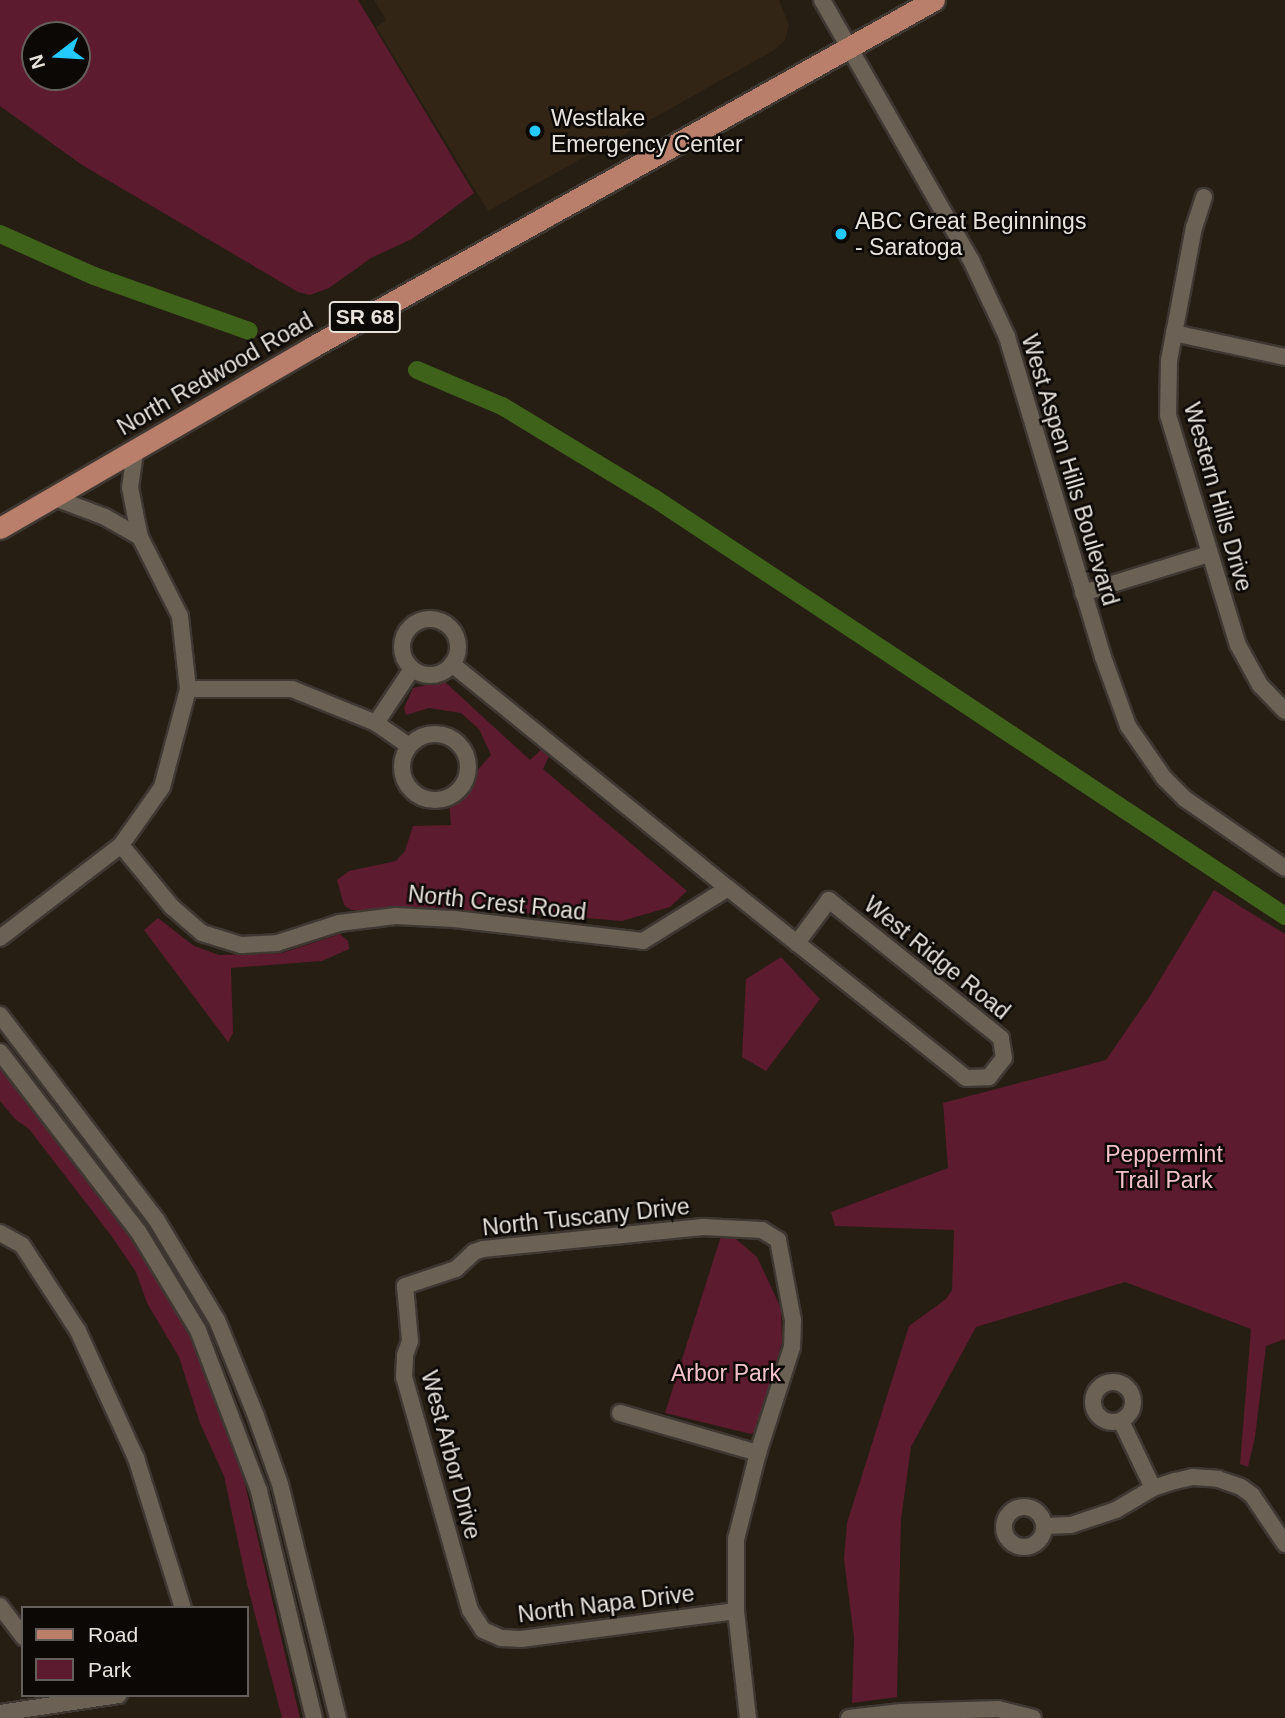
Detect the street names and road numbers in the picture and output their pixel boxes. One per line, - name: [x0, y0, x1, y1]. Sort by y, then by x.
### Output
- road number: SR 68: [328, 300, 402, 334]
- street label: North Redwood Road: [112, 307, 318, 441]
- street label: West Aspen Hills Boulevard: [1015, 330, 1125, 610]
- street label: Western Hills Drive: [1178, 399, 1258, 595]
- street label: North Crest Road: [407, 880, 587, 926]
- street label: West Ridge Road: [858, 891, 1016, 1025]
- street label: North Tuscany Drive: [481, 1192, 691, 1242]
- street label: West Arbor Drive: [415, 1367, 487, 1543]
- street label: North Napa Drive: [516, 1579, 696, 1629]

